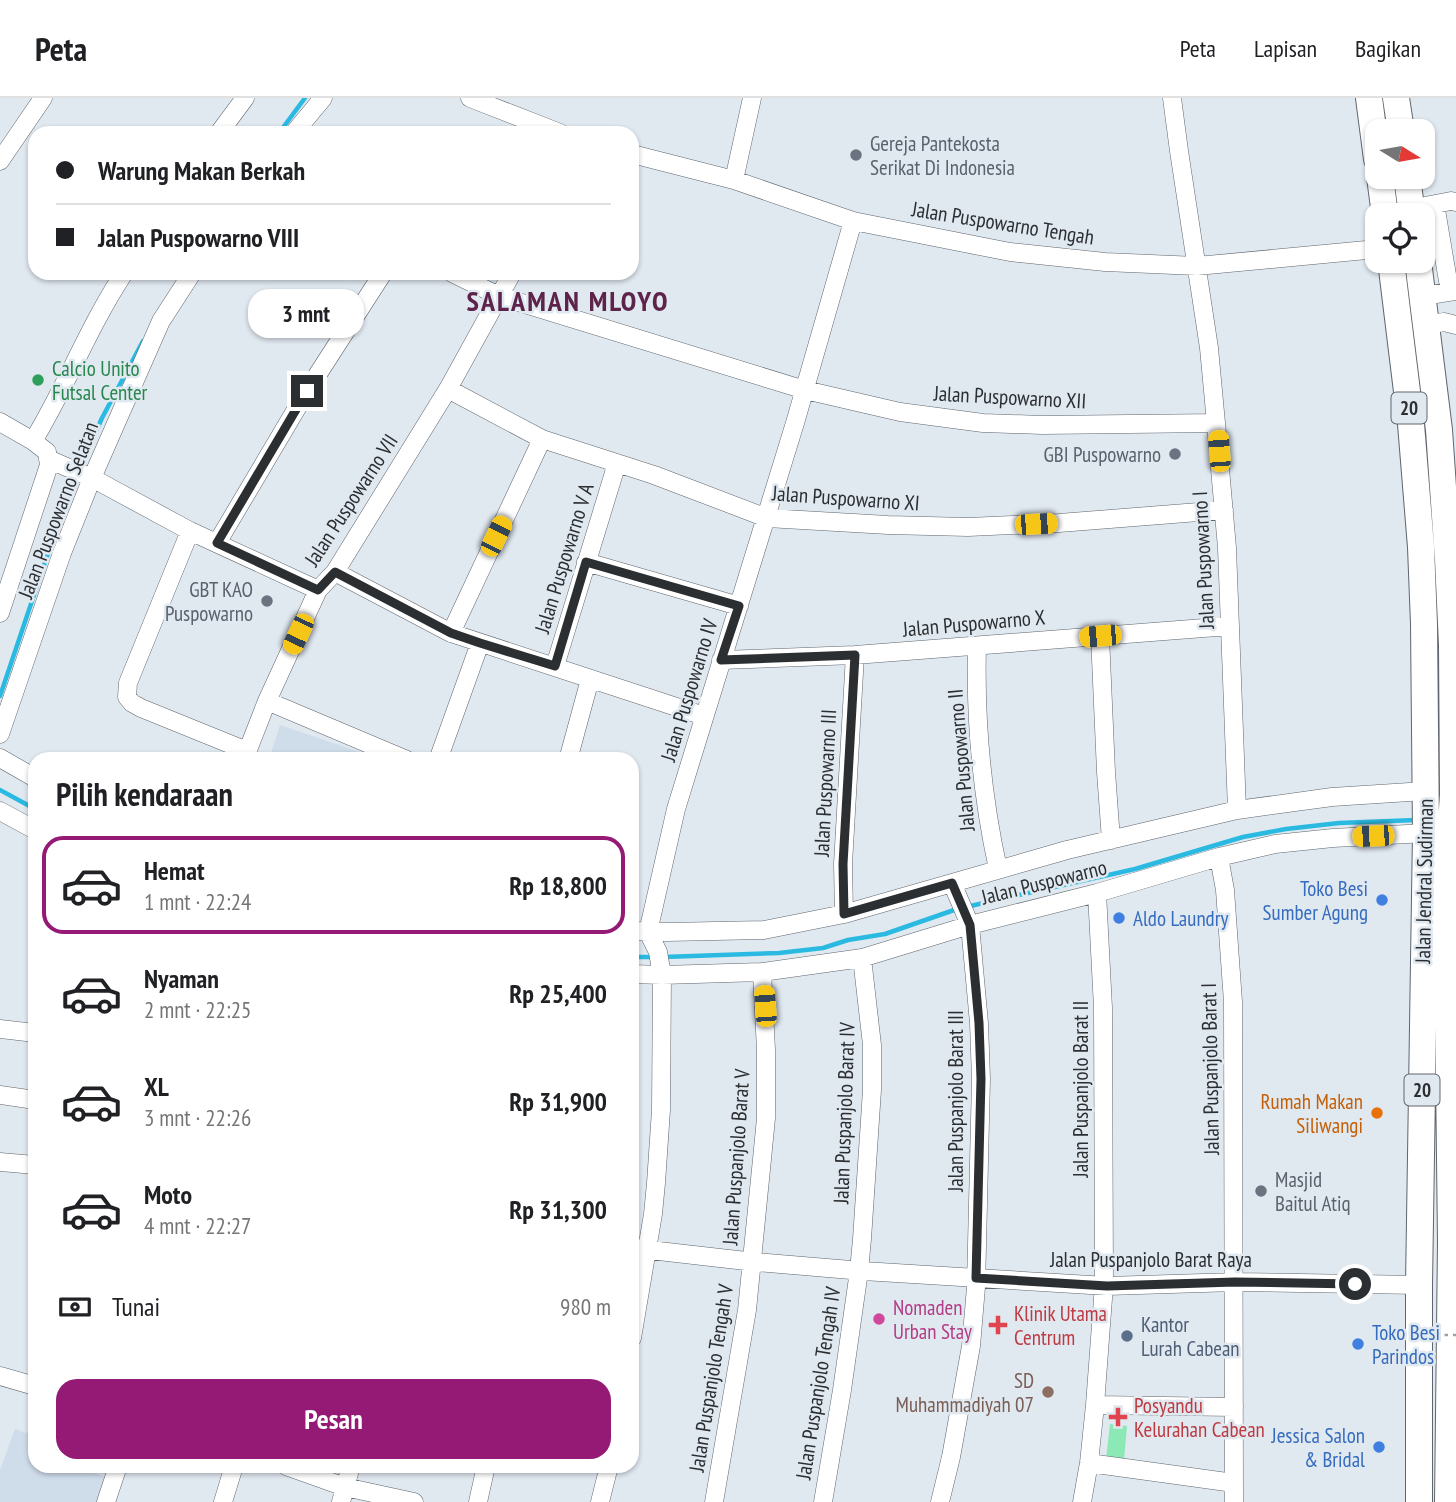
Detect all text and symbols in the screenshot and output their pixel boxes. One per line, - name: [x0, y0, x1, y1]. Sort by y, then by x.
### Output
- text: Peta: [35, 27, 87, 70]
- text: Peta: [1180, 33, 1216, 64]
- text: Lapisan: [1254, 33, 1317, 64]
- text: Bagikan: [1355, 33, 1421, 64]
- north arrow: [1365, 119, 1435, 189]
- map controls: [1365, 119, 1435, 273]
- place label: Gereja Pantekosta Serikat Di Indonesia: [870, 130, 1015, 181]
- marker: Gereja Pantekosta Serikat Di Indonesia: [848, 147, 864, 163]
- text: Warung Makan Berkah: [98, 154, 305, 187]
- street label: Jalan Puspowarno Tengah: [909, 195, 1096, 251]
- button: locate: [1365, 203, 1435, 273]
- text: Jalan Puspowarno VIII: [98, 221, 299, 254]
- district label: SALAMAN MLOYO: [467, 282, 669, 319]
- callout: 3 mnt: [249, 289, 365, 338]
- text: 3 mnt: [282, 299, 330, 328]
- place label: Calcio Unito Futsal Center: [52, 355, 148, 406]
- marker: Calcio Unito Futsal Center: [30, 372, 46, 388]
- route end: [291, 375, 323, 407]
- street label: Jalan Puspowarno XII: [932, 379, 1087, 414]
- road number: 20: [1392, 392, 1426, 424]
- street label: Jalan Puspowarno Selatan: [11, 418, 104, 603]
- street label: Jalan Puspowarno VII: [298, 429, 404, 572]
- car: [1208, 429, 1231, 473]
- place label: GBI Puspowarno: [1043, 441, 1161, 468]
- marker: GBI Puspowarno: [1167, 446, 1183, 462]
- street label: Jalan Puspowarno XI: [770, 479, 921, 517]
- street label: Jalan Puspowarno V A: [528, 480, 600, 637]
- street label: Jalan Puspowarno I: [1186, 491, 1220, 630]
- car: [1015, 512, 1058, 536]
- car: [478, 513, 515, 559]
- place label: GBT KAO Puspowarno: [165, 576, 253, 627]
- marker: GBT KAO Puspowarno: [259, 593, 275, 609]
- street label: Jalan Puspowarno X: [901, 603, 1047, 643]
- car: [280, 611, 317, 657]
- street label: Jalan Puspowarno IV: [654, 615, 724, 765]
- car: [1079, 624, 1122, 648]
- street label: Jalan Puspowarno II: [941, 688, 981, 833]
- street label: Jalan Puspowarno III: [808, 709, 842, 858]
- text: Pilih kendaraan: [56, 773, 233, 815]
- street label: Jalan Jendral Sudirman: [1409, 798, 1439, 965]
- car: [1352, 825, 1395, 847]
- street label: Jalan Puspowarno: [977, 853, 1110, 911]
- icon: car: [60, 854, 123, 917]
- text: Hemat: [144, 854, 205, 887]
- text: Rp 18,800: [509, 869, 607, 902]
- place label: Toko Besi Sumber Agung: [1263, 875, 1368, 926]
- text: 1 mnt · 22:24: [144, 887, 251, 916]
- marker: Toko Besi Sumber Agung: [1374, 892, 1390, 908]
- place label: Aldo Laundry: [1133, 905, 1228, 932]
- marker: Aldo Laundry: [1111, 910, 1127, 926]
- icon: car: [60, 962, 123, 1025]
- text: Nyaman: [144, 962, 219, 995]
- text: Rp 25,400: [509, 977, 607, 1010]
- street label: Jalan Puspanjolo Barat I: [1195, 983, 1225, 1156]
- car: [754, 984, 777, 1028]
- text: 2 mnt · 22:25: [144, 995, 251, 1024]
- street label: Jalan Puspanjolo Barat II: [1067, 1001, 1094, 1178]
- street label: Jalan Puspanjolo Barat III: [942, 1010, 969, 1193]
- street label: Jalan Puspanjolo Barat IV: [827, 1022, 861, 1205]
- street label: Jalan Puspanjolo Barat V: [716, 1068, 756, 1247]
- icon: car: [60, 1070, 123, 1133]
- text: XL: [144, 1070, 169, 1103]
- road number: 20: [1404, 1074, 1440, 1106]
- text: Rp 31,900: [509, 1085, 607, 1118]
- place label: Rumah Makan Siliwangi: [1260, 1088, 1363, 1139]
- text: 3 mnt · 22:26: [144, 1103, 251, 1132]
- marker: Rumah Makan Siliwangi: [1369, 1105, 1385, 1121]
- place label: Masjid Baitul Atiq: [1275, 1166, 1351, 1217]
- icon: car: [60, 1178, 123, 1241]
- text: Moto: [144, 1178, 192, 1211]
- marker: Masjid Baitul Atiq: [1253, 1183, 1269, 1199]
- text: Rp 31,300: [509, 1193, 607, 1226]
- text: 4 mnt · 22:27: [144, 1211, 251, 1240]
- street label: Jalan Puspanjolo Barat Raya: [1049, 1246, 1252, 1273]
- route start: [1339, 1268, 1371, 1300]
- street label: Jalan Puspanjolo Tengah V: [683, 1282, 739, 1475]
- street label: Jalan Puspanjolo Tengah IV: [789, 1284, 847, 1482]
- icon: cash: [56, 1288, 94, 1326]
- text: Tunai: [112, 1290, 160, 1323]
- text: 980 m: [560, 1292, 611, 1321]
- place label: Nomaden Urban Stay: [893, 1294, 972, 1345]
- place label: Klinik Utama Centrum: [1014, 1300, 1107, 1351]
- marker: Nomaden Urban Stay: [871, 1311, 887, 1327]
- place label: Kantor Lurah Cabean: [1141, 1311, 1240, 1362]
- marker: Klinik Utama Centrum: [988, 1315, 1008, 1335]
- place label: Toko Besi Parindos: [1372, 1319, 1440, 1370]
- marker: Kantor Lurah Cabean: [1119, 1328, 1135, 1344]
- marker: Toko Besi Parindos: [1350, 1336, 1366, 1352]
- place label: SD Muhammadiyah 07: [896, 1367, 1034, 1418]
- button: Pesan: [56, 1379, 611, 1459]
- marker: SD Muhammadiyah 07: [1040, 1384, 1056, 1400]
- place label: Posyandu Kelurahan Cabean: [1134, 1392, 1265, 1443]
- marker: Posyandu Kelurahan Cabean: [1108, 1407, 1128, 1427]
- place label: Jessica Salon & Bridal: [1271, 1422, 1365, 1473]
- marker: Jessica Salon & Bridal: [1371, 1439, 1387, 1455]

